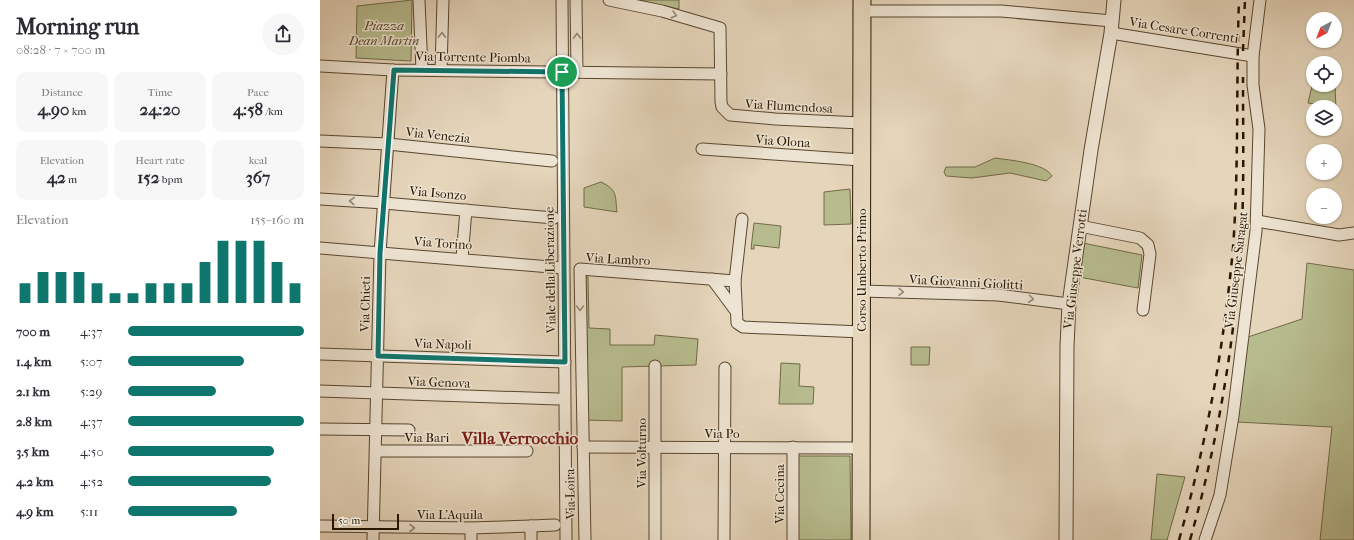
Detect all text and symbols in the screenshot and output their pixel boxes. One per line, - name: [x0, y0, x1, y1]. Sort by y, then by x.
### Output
- one-way arrow: [670, 10, 677, 19]
- north arrow: [1306, 12, 1342, 48]
- map controls: [1306, 12, 1342, 224]
- button: share: [262, 13, 304, 55]
- text: Morning run: [16, 14, 139, 40]
- street label: Via Cesare Correnti: [1127, 14, 1240, 46]
- park label: Piazza Dean Martin: [348, 18, 419, 48]
- one-way arrow: [438, 32, 446, 38]
- one-way arrow: [573, 33, 581, 39]
- text: 08:28 · 7 × 700 m: [16, 42, 105, 57]
- street label: Via Torrente Piomba: [414, 48, 532, 66]
- pin: [545, 55, 579, 89]
- button: locate: [1306, 56, 1342, 92]
- icon: arrive: [551, 61, 573, 83]
- text: Distance: [41, 86, 83, 99]
- text: Time: [148, 86, 173, 99]
- text: Pace: [247, 86, 269, 99]
- street label: Via Flumendosa: [744, 96, 834, 116]
- text: 4.90: [38, 99, 69, 119]
- text: 24:20: [139, 99, 181, 119]
- text: 4:58: [233, 99, 263, 119]
- button: layers: [1306, 100, 1342, 136]
- text: km: [69, 105, 87, 118]
- text: /km: [263, 105, 283, 118]
- street label: Via Venezia: [404, 124, 472, 146]
- street label: Via Olona: [754, 132, 812, 150]
- button: +: [1306, 144, 1342, 180]
- text: Elevation: [40, 154, 84, 167]
- text: Heart rate: [135, 154, 185, 167]
- text: kcal: [249, 154, 267, 167]
- text: 42: [47, 167, 66, 187]
- text: 152: [137, 167, 159, 187]
- text: 367: [246, 167, 270, 187]
- text: m: [66, 173, 77, 186]
- text: bpm: [159, 173, 183, 186]
- street label: Via Isonzo: [408, 183, 468, 203]
- button: −: [1306, 188, 1342, 224]
- one-way arrow: [349, 196, 355, 205]
- street label: Viale della Liberazione: [541, 206, 559, 334]
- street label: Corso Umberto Primo: [854, 208, 869, 332]
- street label: Via Giuseppe Verrotti: [1060, 208, 1090, 331]
- street label: Via Giuseppe Saragat: [1221, 210, 1251, 330]
- text: Elevation: [16, 212, 69, 227]
- text: 155–160 m: [250, 212, 304, 227]
- street label: Via Torino: [412, 233, 473, 253]
- street label: Via Lambro: [584, 250, 651, 268]
- street label: Via Giovanni Giolitti: [907, 271, 1024, 292]
- street label: Via Chieti: [357, 276, 373, 333]
- one-way arrow: [898, 288, 904, 296]
- one-way arrow: [1028, 294, 1034, 303]
- one-way arrow: [576, 305, 585, 311]
- text: 700 m: [16, 324, 50, 339]
- text: 4:37: [80, 324, 102, 339]
- street label: Via Napoli: [413, 335, 472, 353]
- text: 1.4 km: [16, 354, 51, 369]
- text: 5:07: [80, 354, 102, 369]
- street label: Via Genova: [406, 373, 472, 391]
- text: 2.1 km: [16, 384, 50, 399]
- text: 5:29: [80, 384, 102, 399]
- text: 2.8 km: [16, 414, 52, 429]
- text: 4:37: [80, 414, 102, 429]
- street label: Via Volturno: [634, 417, 649, 489]
- street label: Via Po: [703, 426, 740, 441]
- district label: Villa Verrocchio: [461, 428, 579, 448]
- street label: Via Bari: [404, 430, 450, 445]
- text: 3.5 km: [16, 444, 49, 459]
- text: 4:50: [80, 444, 104, 459]
- street label: Via Cecina: [772, 463, 787, 525]
- street label: Via Loira: [562, 467, 578, 521]
- text: 4.2 km: [16, 474, 54, 489]
- text: 4:52: [80, 474, 103, 489]
- text: 4.9 km: [16, 504, 53, 519]
- text: 5:11: [80, 504, 98, 519]
- street label: Via L'Aquila: [416, 507, 484, 522]
- scale bar: [332, 512, 399, 531]
- text: 50 m: [338, 514, 360, 527]
- one-way arrow: [409, 524, 415, 532]

